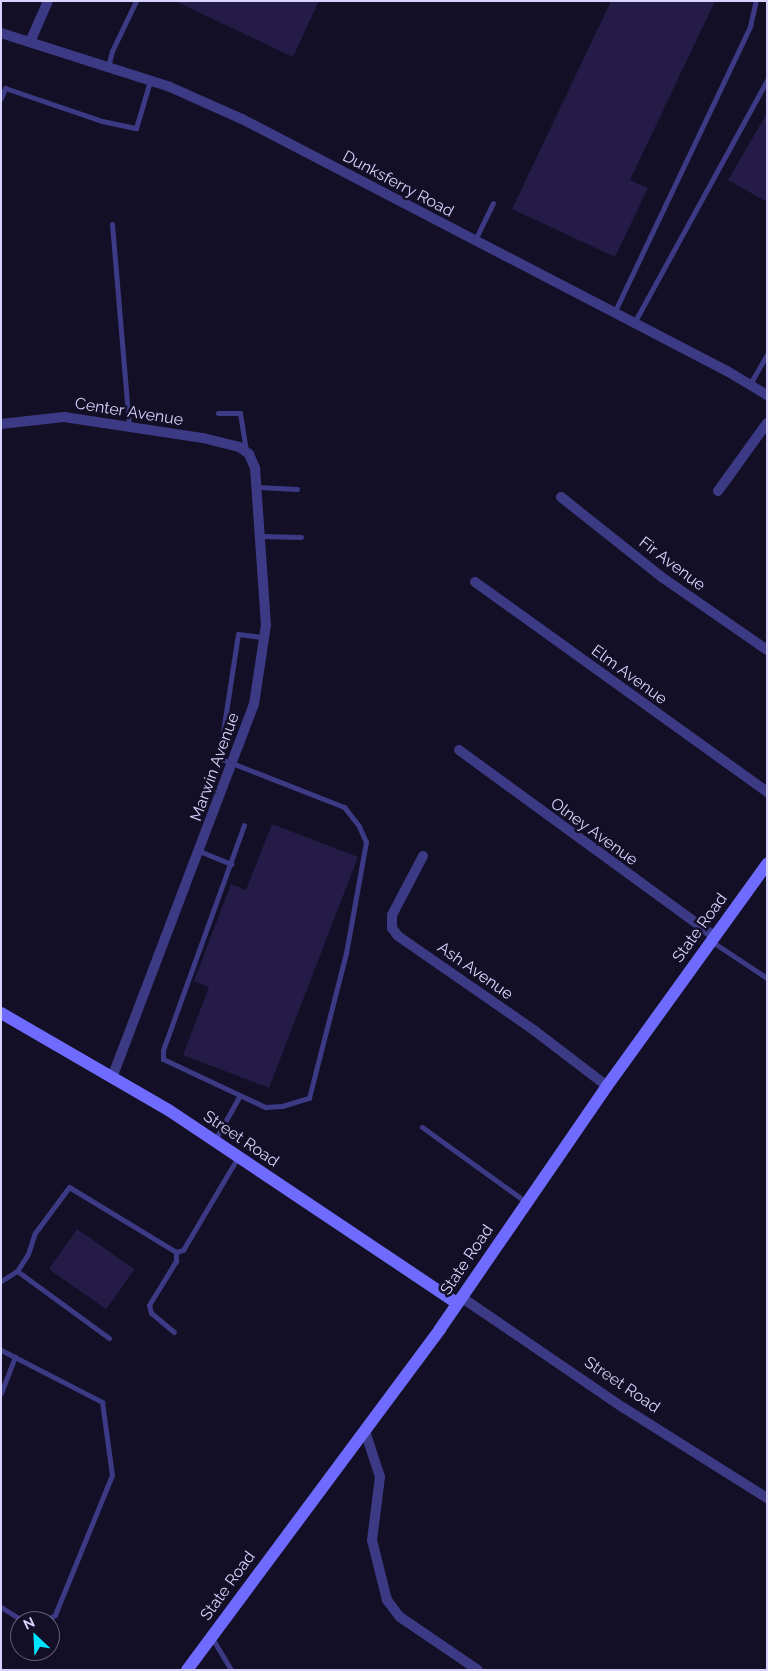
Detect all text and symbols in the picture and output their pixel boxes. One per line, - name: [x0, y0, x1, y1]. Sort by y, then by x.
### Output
- street label: Dunksferry Road: [339, 147, 457, 221]
- street label: Center Avenue: [73, 394, 185, 430]
- street label: Fir Avenue: [635, 533, 709, 595]
- street label: Elm Avenue: [587, 641, 671, 709]
- street label: Marwin Avenue: [186, 710, 244, 824]
- street label: Olney Avenue: [546, 794, 642, 870]
- street label: State Road: [669, 890, 731, 966]
- street label: Ash Avenue: [433, 938, 517, 1004]
- street label: Street Road: [200, 1107, 282, 1171]
- street label: State Road: [436, 1221, 498, 1299]
- street label: Street Road: [581, 1353, 663, 1417]
- street label: State Road: [197, 1548, 259, 1624]
- north arrow: [10, 1611, 60, 1661]
- text: N: [21, 1614, 37, 1633]

